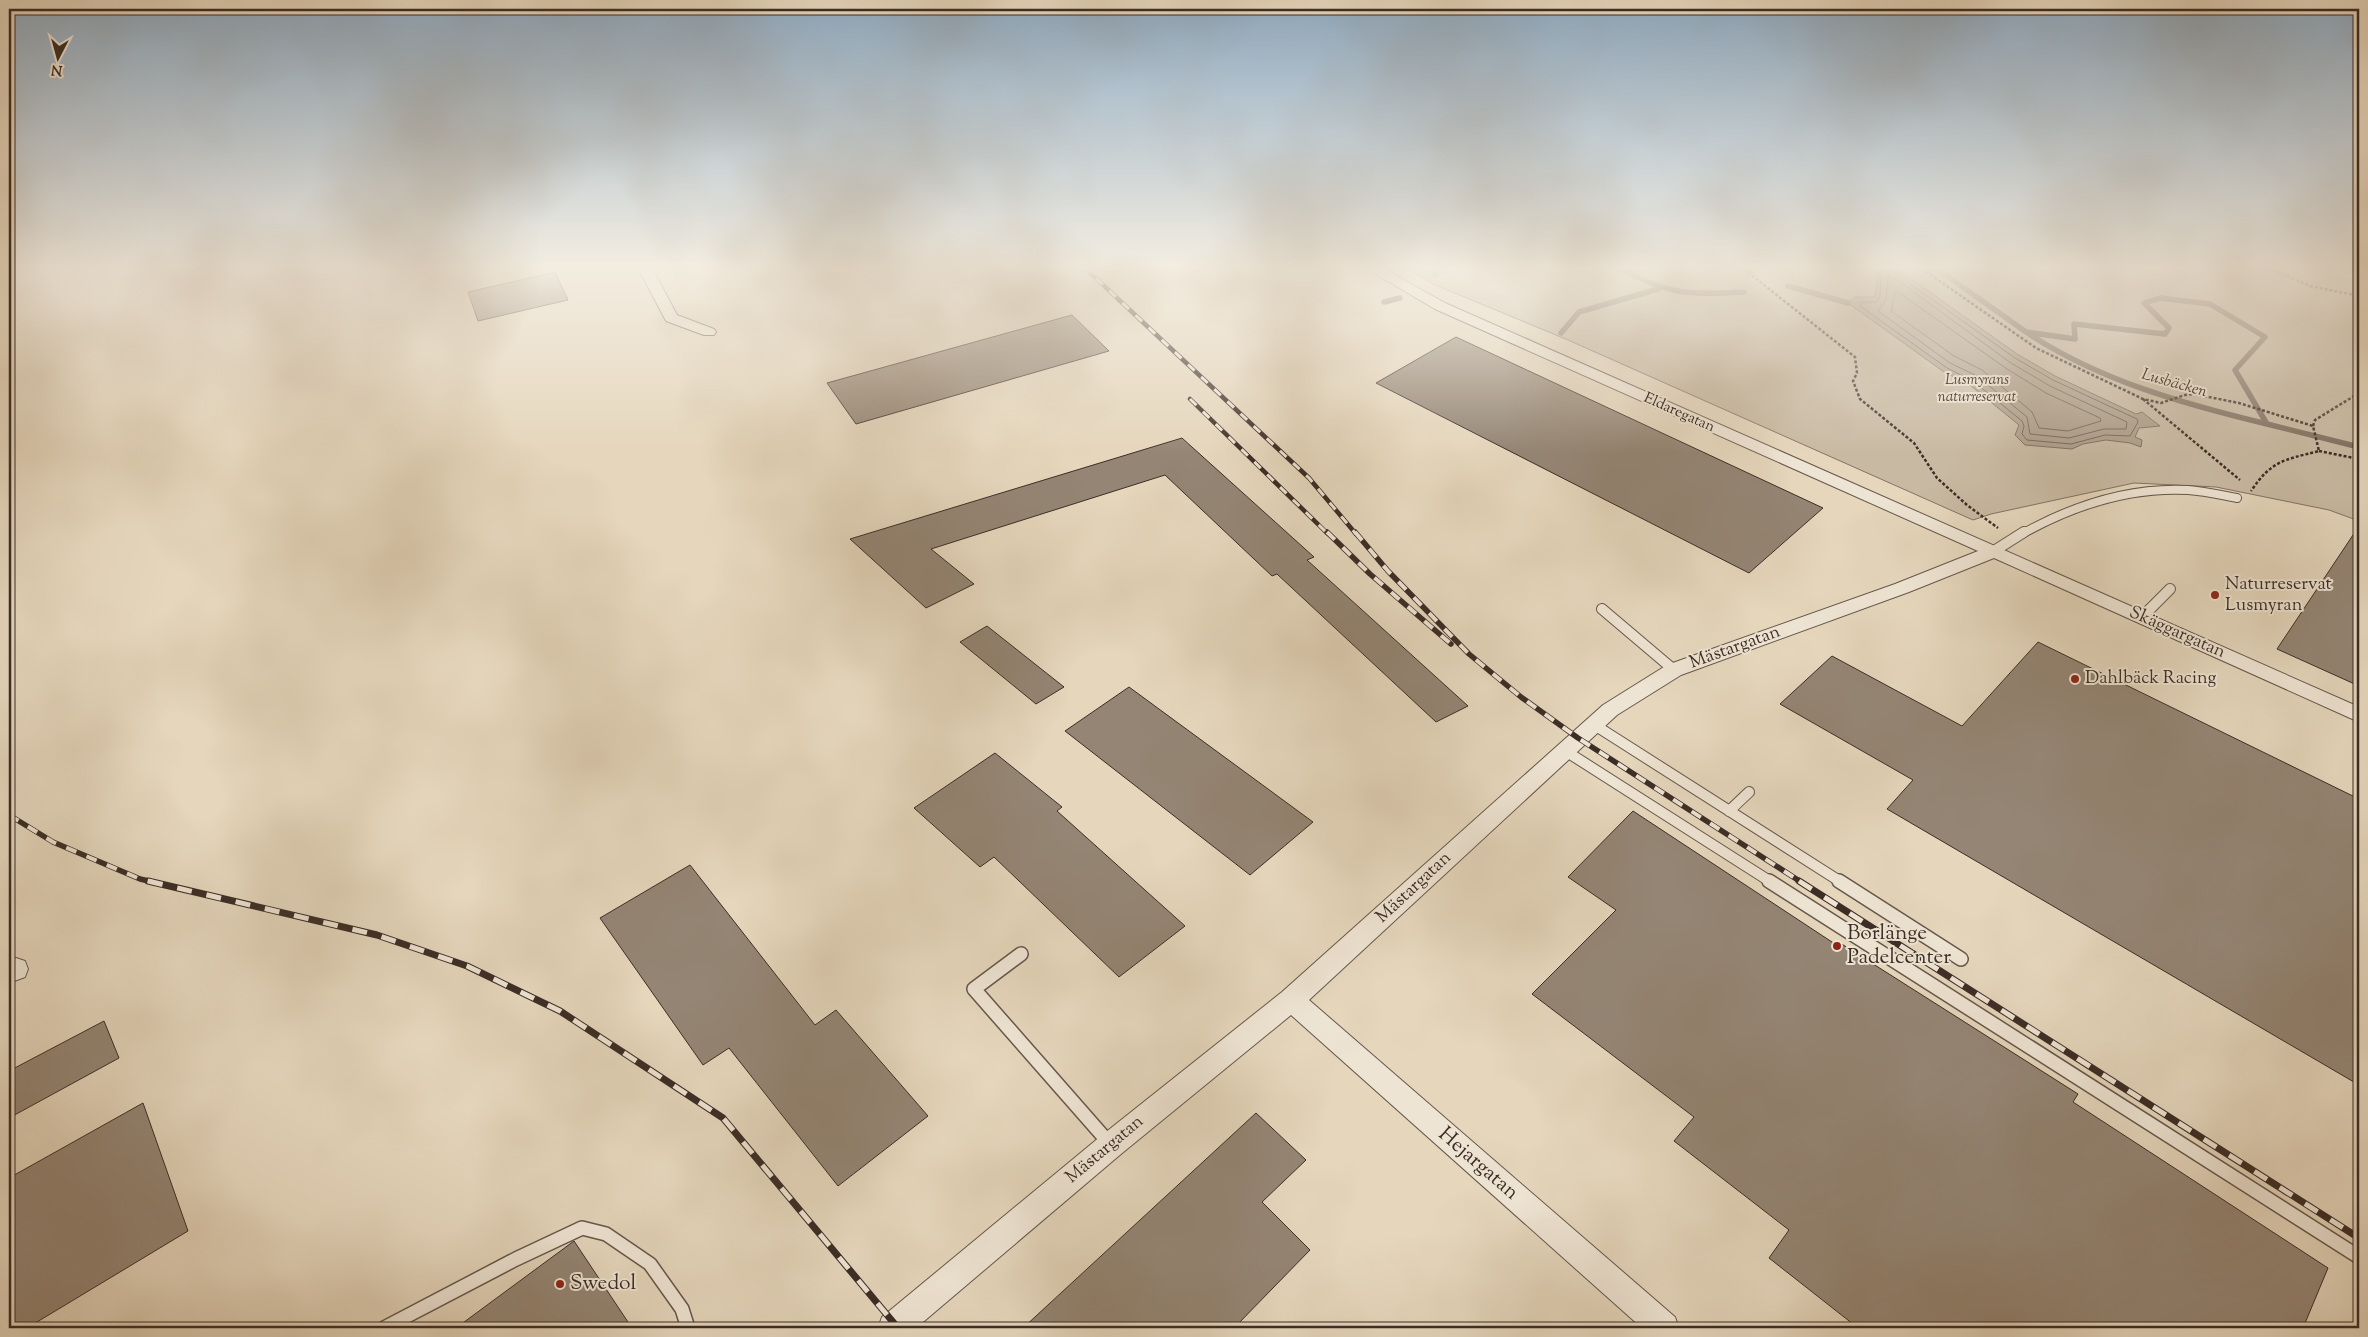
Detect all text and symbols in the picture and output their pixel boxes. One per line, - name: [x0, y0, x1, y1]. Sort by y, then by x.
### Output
- north arrow: [32, 32, 82, 82]
- text: N: [50, 58, 63, 79]
- water label: Lusbäcken: [2139, 364, 2210, 404]
- park label: Lusmyrans naturreservat: [1938, 370, 2017, 408]
- street label: Eldaregatan: [1640, 388, 1718, 438]
- place label: Naturreservat Lusmyran: [2225, 572, 2332, 619]
- marker: Naturreservat Lusmyran: [2209, 589, 2221, 601]
- street label: Skäggargatan: [2125, 600, 2230, 666]
- street label: Mästargatan: [1686, 619, 1784, 676]
- place label: Dahlbäck Racing: [2085, 666, 2217, 692]
- marker: Dahlbäck Racing: [2069, 673, 2081, 685]
- street label: Mästargatan: [1370, 846, 1458, 930]
- place label: Borlänge Padelcenter: [1847, 919, 1951, 973]
- marker: Borlänge Padelcenter: [1831, 940, 1843, 952]
- street label: Mästargatan: [1060, 1109, 1150, 1190]
- street label: Hejargatan: [1431, 1120, 1525, 1208]
- place label: Swedol: [570, 1269, 636, 1299]
- marker: Swedol: [554, 1278, 566, 1290]

